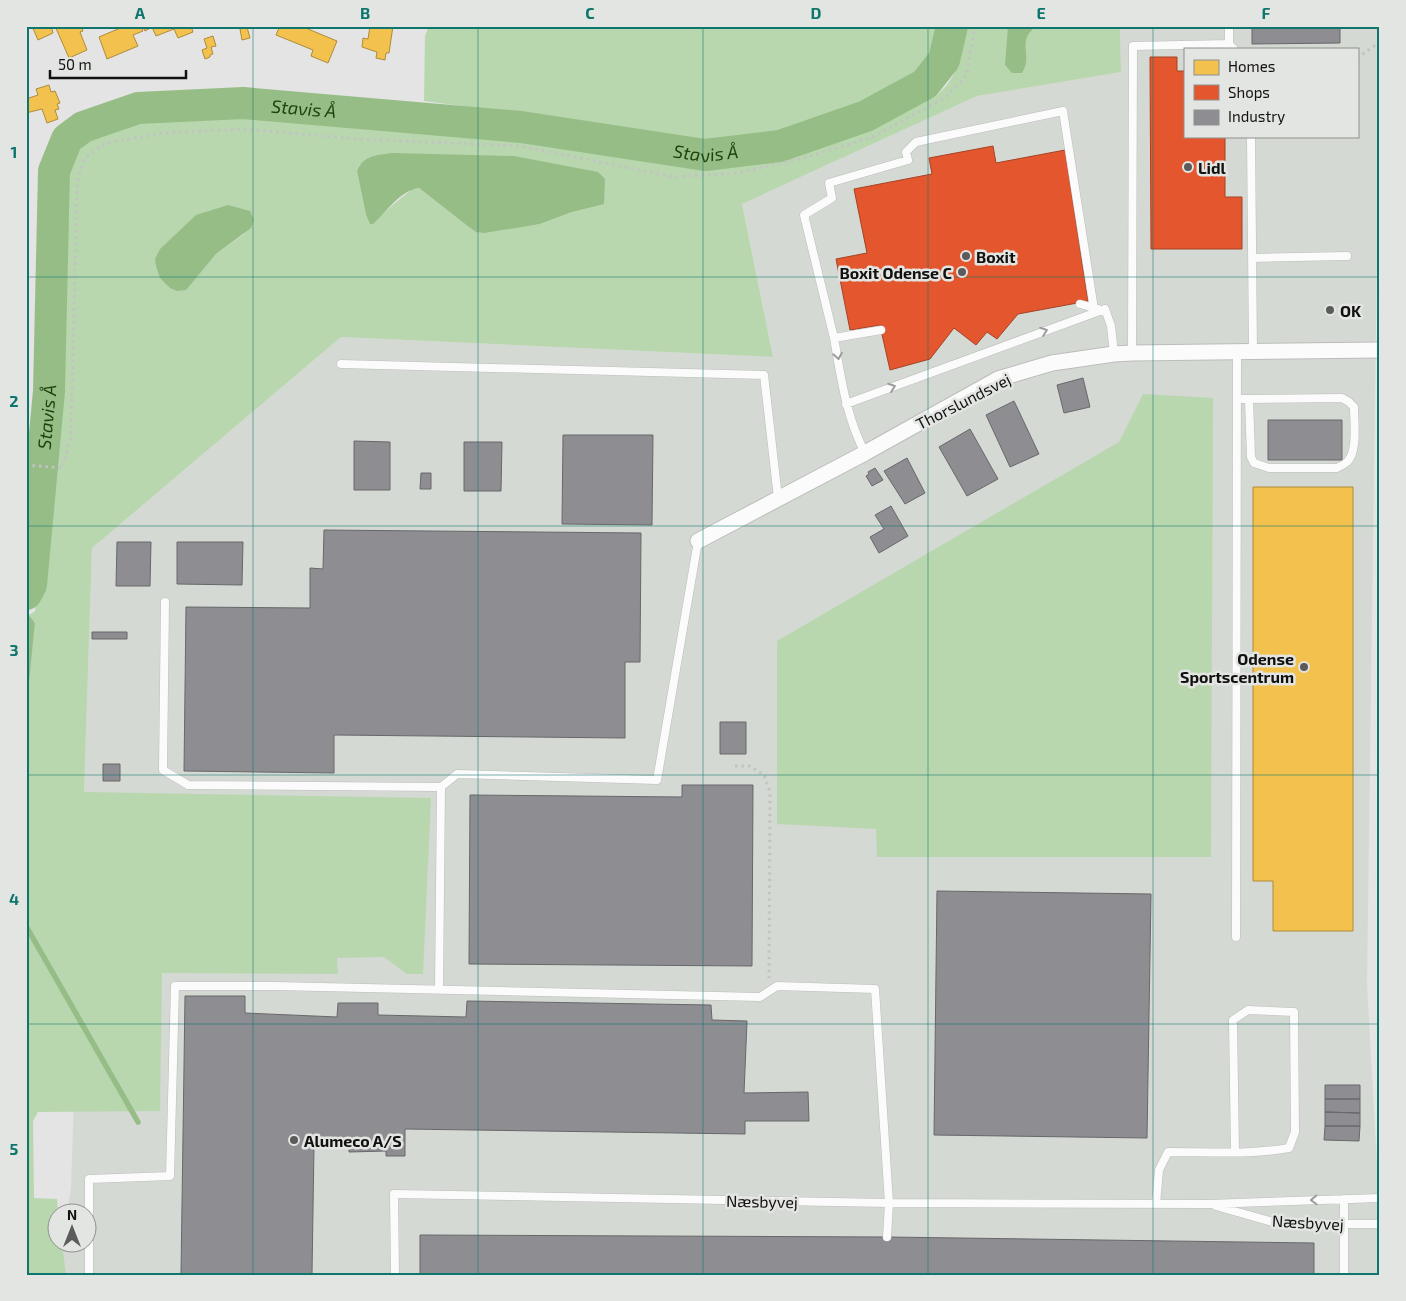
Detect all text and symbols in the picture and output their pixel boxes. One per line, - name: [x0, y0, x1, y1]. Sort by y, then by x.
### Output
- text: A: [135, 3, 146, 22]
- text: B: [360, 3, 370, 22]
- text: C: [585, 3, 595, 22]
- text: D: [811, 3, 822, 22]
- text: E: [1036, 3, 1046, 22]
- text: F: [1262, 3, 1271, 22]
- scale bar: [50, 48, 186, 80]
- legend: [1184, 48, 1358, 138]
- text: 50 m: [58, 55, 92, 73]
- text: Homes: [1228, 57, 1275, 75]
- text: Shops: [1228, 83, 1270, 101]
- water label: Stavis Å: [270, 94, 337, 122]
- text: Industry: [1228, 107, 1285, 125]
- water label: Stavis Å: [672, 139, 739, 166]
- text: 1: [11, 142, 17, 161]
- place label: Lidl: [1198, 158, 1227, 177]
- marker: Lidl: [1182, 161, 1194, 173]
- place label: Boxit: [976, 247, 1016, 266]
- marker: Boxit: [960, 250, 972, 262]
- place label: Boxit Odense C: [839, 263, 952, 282]
- marker: Boxit Odense C: [956, 266, 968, 278]
- place label: OK: [1340, 301, 1362, 320]
- marker: OK: [1324, 304, 1336, 316]
- one-way arrow: [1040, 327, 1048, 337]
- one-way arrow: [832, 352, 842, 361]
- street label: Thorslundsvej: [913, 369, 1014, 434]
- one-way arrow: [887, 383, 896, 393]
- water label: Stavis Å: [33, 384, 60, 450]
- text: 2: [9, 391, 19, 410]
- text: 3: [9, 640, 19, 659]
- place label: Odense Sportscentrum: [1180, 649, 1294, 686]
- marker: Odense Sportscentrum: [1298, 661, 1310, 673]
- text: 4: [9, 889, 19, 908]
- place label: Alumeco A/S: [304, 1131, 402, 1150]
- marker: Alumeco A/S: [288, 1134, 300, 1146]
- text: 5: [10, 1139, 19, 1158]
- street label: Næsbyvej: [726, 1191, 798, 1212]
- one-way arrow: [1309, 1195, 1317, 1205]
- north arrow: [48, 1204, 98, 1254]
- text: N: [67, 1206, 77, 1223]
- street label: Næsbyvej: [1272, 1211, 1344, 1234]

